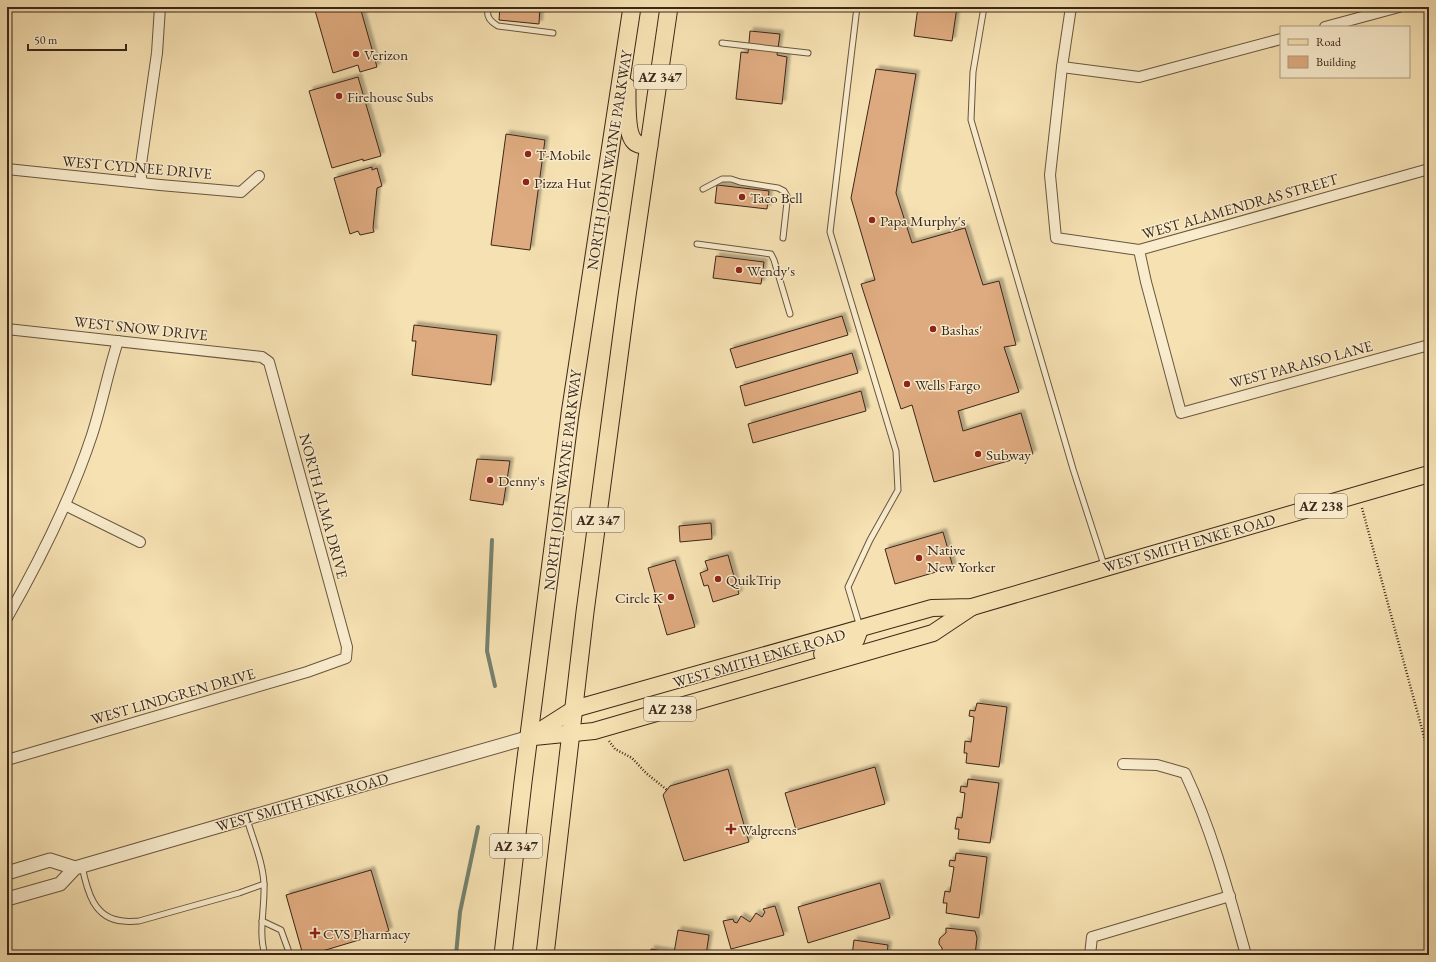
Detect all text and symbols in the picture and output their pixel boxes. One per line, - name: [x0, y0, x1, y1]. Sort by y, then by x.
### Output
- scale bar: [28, 26, 126, 52]
- legend: [1280, 26, 1410, 78]
- text: 50 m: [34, 32, 58, 48]
- text: Road: [1316, 34, 1342, 50]
- place label: Verizon: [364, 45, 408, 64]
- street label: NORTH JOHN WAYNE PARKWAY: [582, 47, 636, 271]
- marker: Verizon: [351, 49, 361, 59]
- text: Building: [1316, 54, 1357, 70]
- road number: AZ 347: [634, 65, 686, 89]
- place label: Firehouse Subs: [347, 87, 434, 106]
- marker: Firehouse Subs: [334, 91, 344, 101]
- place label: T-Mobile: [536, 145, 591, 164]
- marker: T-Mobile: [523, 149, 533, 159]
- street label: WEST CYDNEE DRIVE: [61, 151, 213, 183]
- street label: WEST ALAMENDRAS STREET: [1140, 169, 1341, 243]
- place label: Pizza Hut: [534, 173, 591, 192]
- marker: Pizza Hut: [521, 177, 531, 187]
- place label: Taco Bell: [750, 188, 803, 207]
- marker: Taco Bell: [737, 192, 747, 202]
- place label: Papa Murphy's: [880, 211, 966, 230]
- marker: Papa Murphy's: [867, 215, 877, 225]
- place label: Wendy's: [747, 261, 795, 280]
- marker: Wendy's: [734, 265, 744, 275]
- street label: WEST SNOW DRIVE: [73, 312, 209, 345]
- place label: Bashas': [941, 320, 982, 339]
- marker: Bashas': [928, 324, 938, 334]
- street label: WEST PARAISO LANE: [1227, 336, 1375, 392]
- street label: NORTH JOHN WAYNE PARKWAY: [539, 367, 585, 591]
- place label: Wells Fargo: [915, 375, 980, 394]
- marker: Wells Fargo: [902, 379, 912, 389]
- street label: NORTH ALMA DRIVE: [295, 431, 353, 581]
- place label: Subway: [986, 445, 1031, 464]
- marker: Subway: [973, 449, 983, 459]
- place label: Denny's: [498, 471, 545, 490]
- marker: Denny's: [485, 475, 495, 485]
- road number: AZ 238: [1295, 494, 1347, 518]
- road number: AZ 347: [572, 508, 624, 532]
- street label: WEST SMITH ENKE ROAD: [1101, 509, 1277, 577]
- place label: Native New Yorker: [927, 540, 996, 576]
- marker: Native New Yorker: [914, 553, 924, 563]
- place label: QuikTrip: [726, 570, 781, 589]
- marker: QuikTrip: [713, 574, 723, 584]
- place label: Circle K: [615, 588, 664, 607]
- marker: Circle K: [666, 592, 676, 602]
- street label: WEST SMITH ENKE ROAD: [671, 624, 847, 692]
- street label: WEST LINDGREN DRIVE: [89, 663, 258, 729]
- road number: AZ 238: [644, 697, 696, 721]
- street label: WEST SMITH ENKE ROAD: [214, 768, 390, 836]
- place label: Walgreens: [739, 820, 797, 839]
- marker: Walgreens: [726, 824, 736, 834]
- road number: AZ 347: [490, 834, 542, 858]
- place label: CVS Pharmacy: [323, 924, 411, 943]
- marker: CVS Pharmacy: [310, 928, 320, 938]

